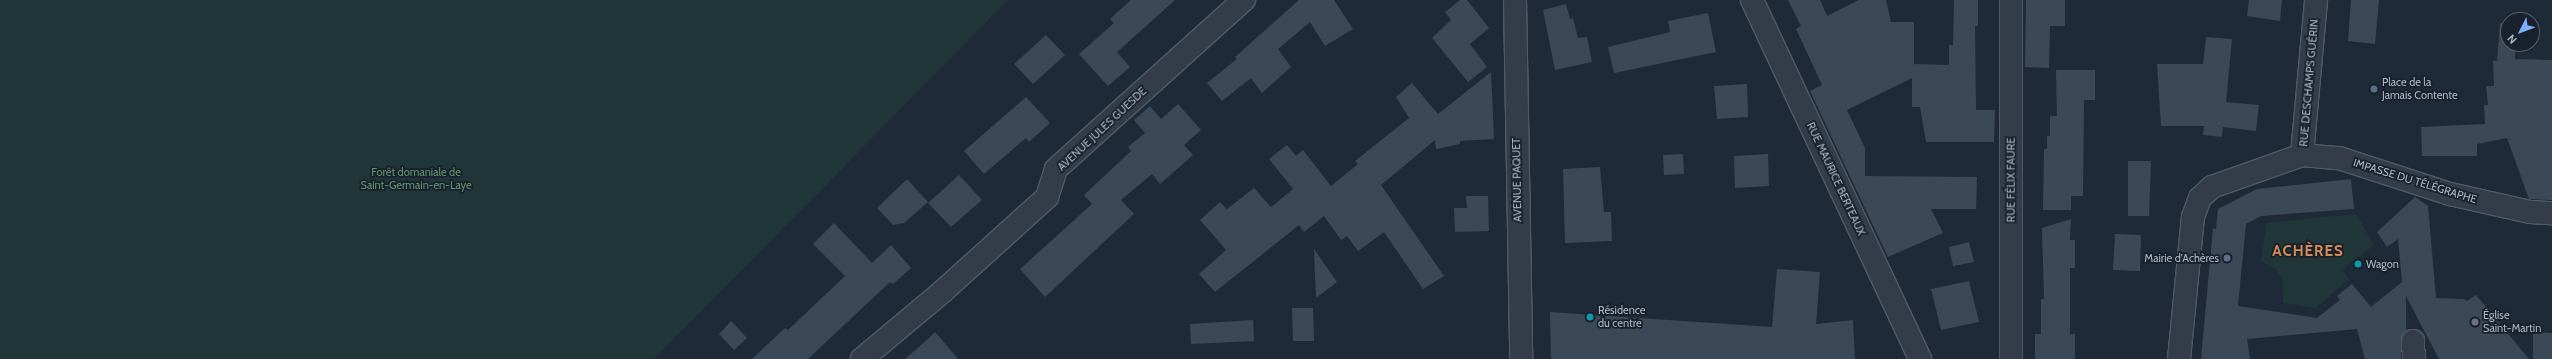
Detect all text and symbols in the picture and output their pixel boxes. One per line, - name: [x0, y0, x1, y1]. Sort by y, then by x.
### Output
- north arrow: [2500, 12, 2540, 52]
- street label: RUE DESCHAMPS GUÉRIN: [2297, 19, 2321, 147]
- text: N: [2504, 32, 2520, 47]
- place label: Place de la Jamais Contente: [2382, 76, 2458, 102]
- street label: AVENUE JULES GUESDE: [1055, 84, 1149, 174]
- marker: Place de la Jamais Contente: [2369, 84, 2379, 94]
- street label: RUE MAURICE BERTEAUX: [1804, 120, 1868, 238]
- street label: AVENUE PAQUET: [1510, 138, 1524, 222]
- street label: RUE FÉLIX FAURE: [2004, 138, 2018, 222]
- street label: IMPASSE DU TÉLÉGRAPHE: [2352, 156, 2478, 206]
- park label: Forêt domaniale de Saint-Germain-en-Laye: [360, 166, 472, 192]
- district label: ACHÈRES: [2272, 243, 2344, 261]
- place label: Mairie d'Achères: [2144, 251, 2219, 265]
- marker: Mairie d'Achères: [2222, 253, 2232, 263]
- place label: Wagon: [2366, 257, 2399, 271]
- marker: Wagon: [2353, 259, 2363, 269]
- place label: Résidence du centre: [1598, 304, 1645, 330]
- place label: Église Saint-Martin: [2483, 309, 2541, 335]
- marker: Résidence du centre: [1585, 312, 1595, 322]
- marker: Église Saint-Martin: [2470, 317, 2480, 327]

